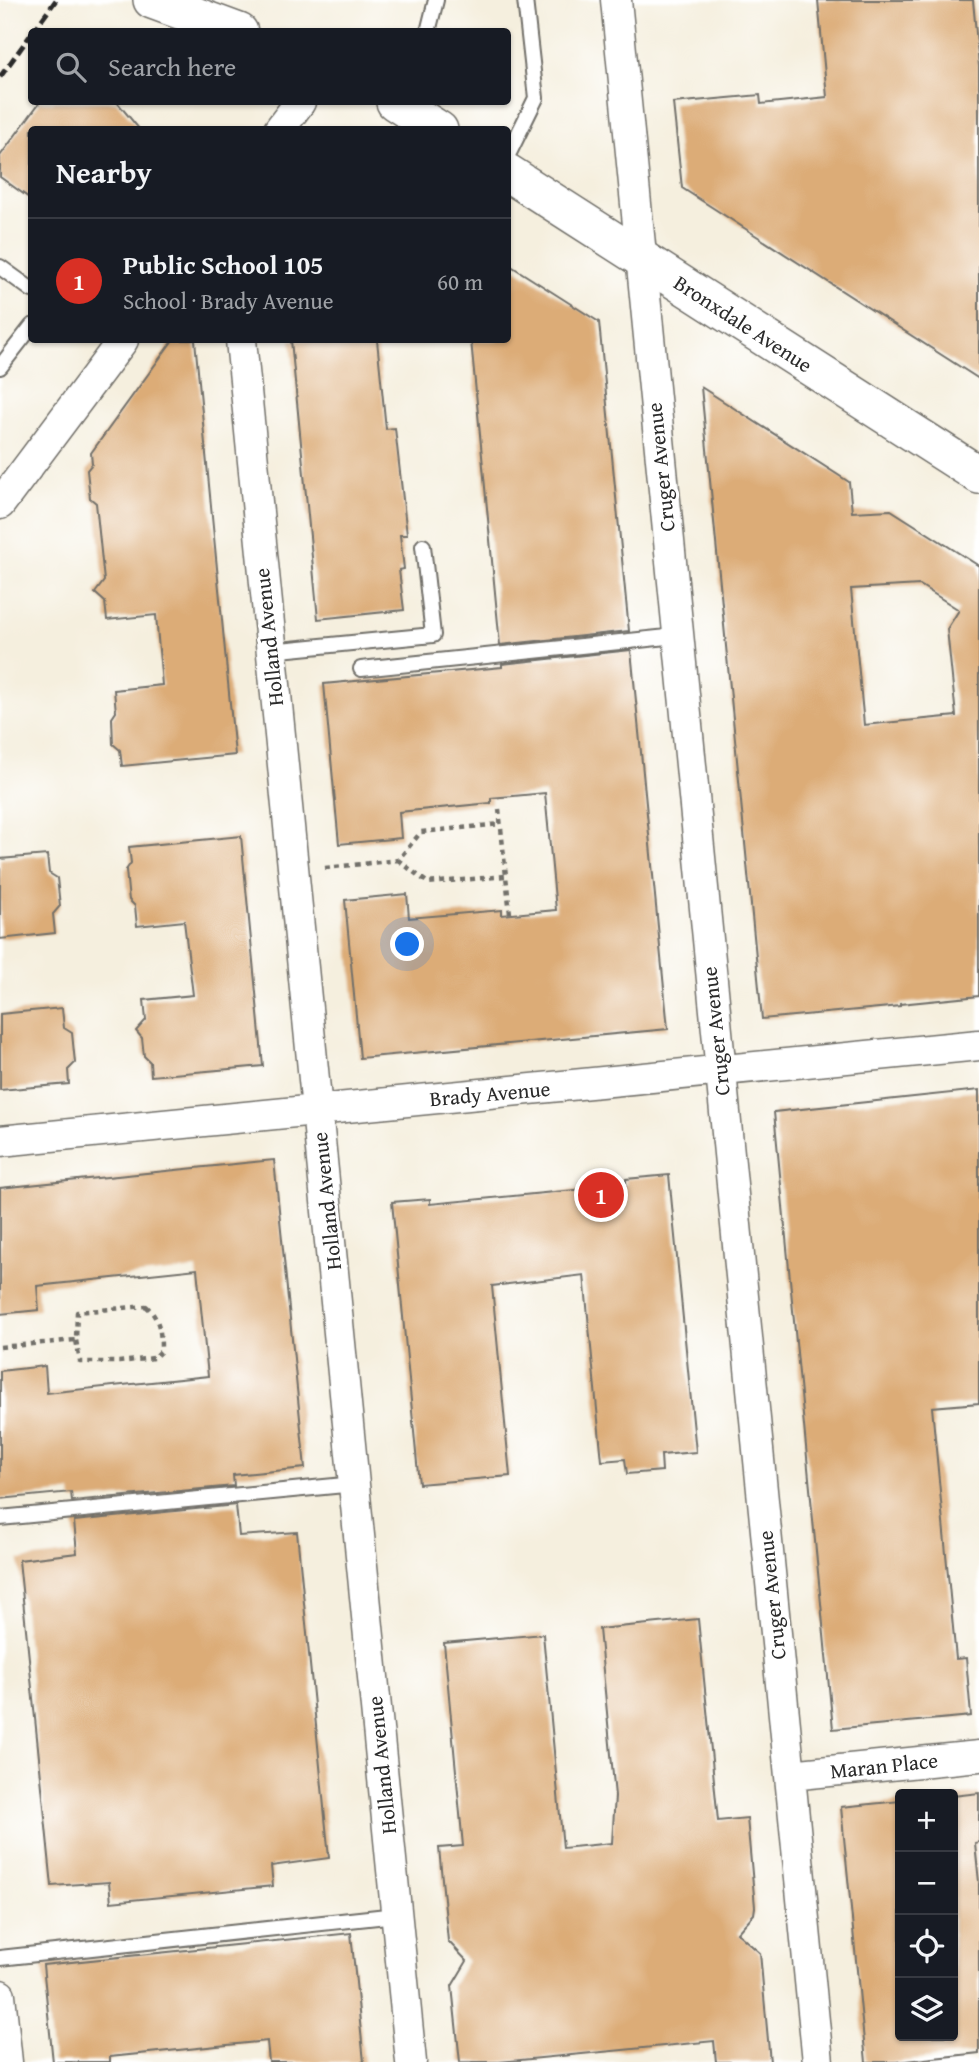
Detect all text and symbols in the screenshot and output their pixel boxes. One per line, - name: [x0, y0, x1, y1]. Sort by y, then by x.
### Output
- search box: [28, 28, 511, 105]
- text: Search here: [108, 47, 236, 86]
- icon: search: [52, 48, 90, 86]
- text: Nearby: [56, 150, 152, 194]
- text: Public School 105: [123, 245, 324, 284]
- text: 1: [73, 265, 85, 298]
- text: 60 m: [437, 265, 483, 298]
- street label: Bronxdale Avenue: [668, 267, 819, 380]
- text: School · Brady Avenue: [123, 284, 334, 317]
- street label: Cruger Avenue: [638, 401, 683, 533]
- street label: Holland Avenue: [246, 566, 291, 708]
- your location: [390, 927, 424, 961]
- street label: Cruger Avenue: [693, 965, 738, 1097]
- street label: Brady Avenue: [428, 1073, 552, 1114]
- street label: Holland Avenue: [304, 1130, 349, 1272]
- pin: 1: [578, 1169, 624, 1221]
- street label: Cruger Avenue: [749, 1529, 794, 1661]
- street label: Holland Avenue: [359, 1694, 404, 1836]
- street label: Maran Place: [829, 1744, 940, 1787]
- map controls: [895, 1789, 958, 2041]
- button: +: [895, 1789, 958, 1852]
- button: −: [895, 1852, 958, 1915]
- button: locate: [895, 1915, 958, 1978]
- button: layers: [895, 1978, 958, 2041]

